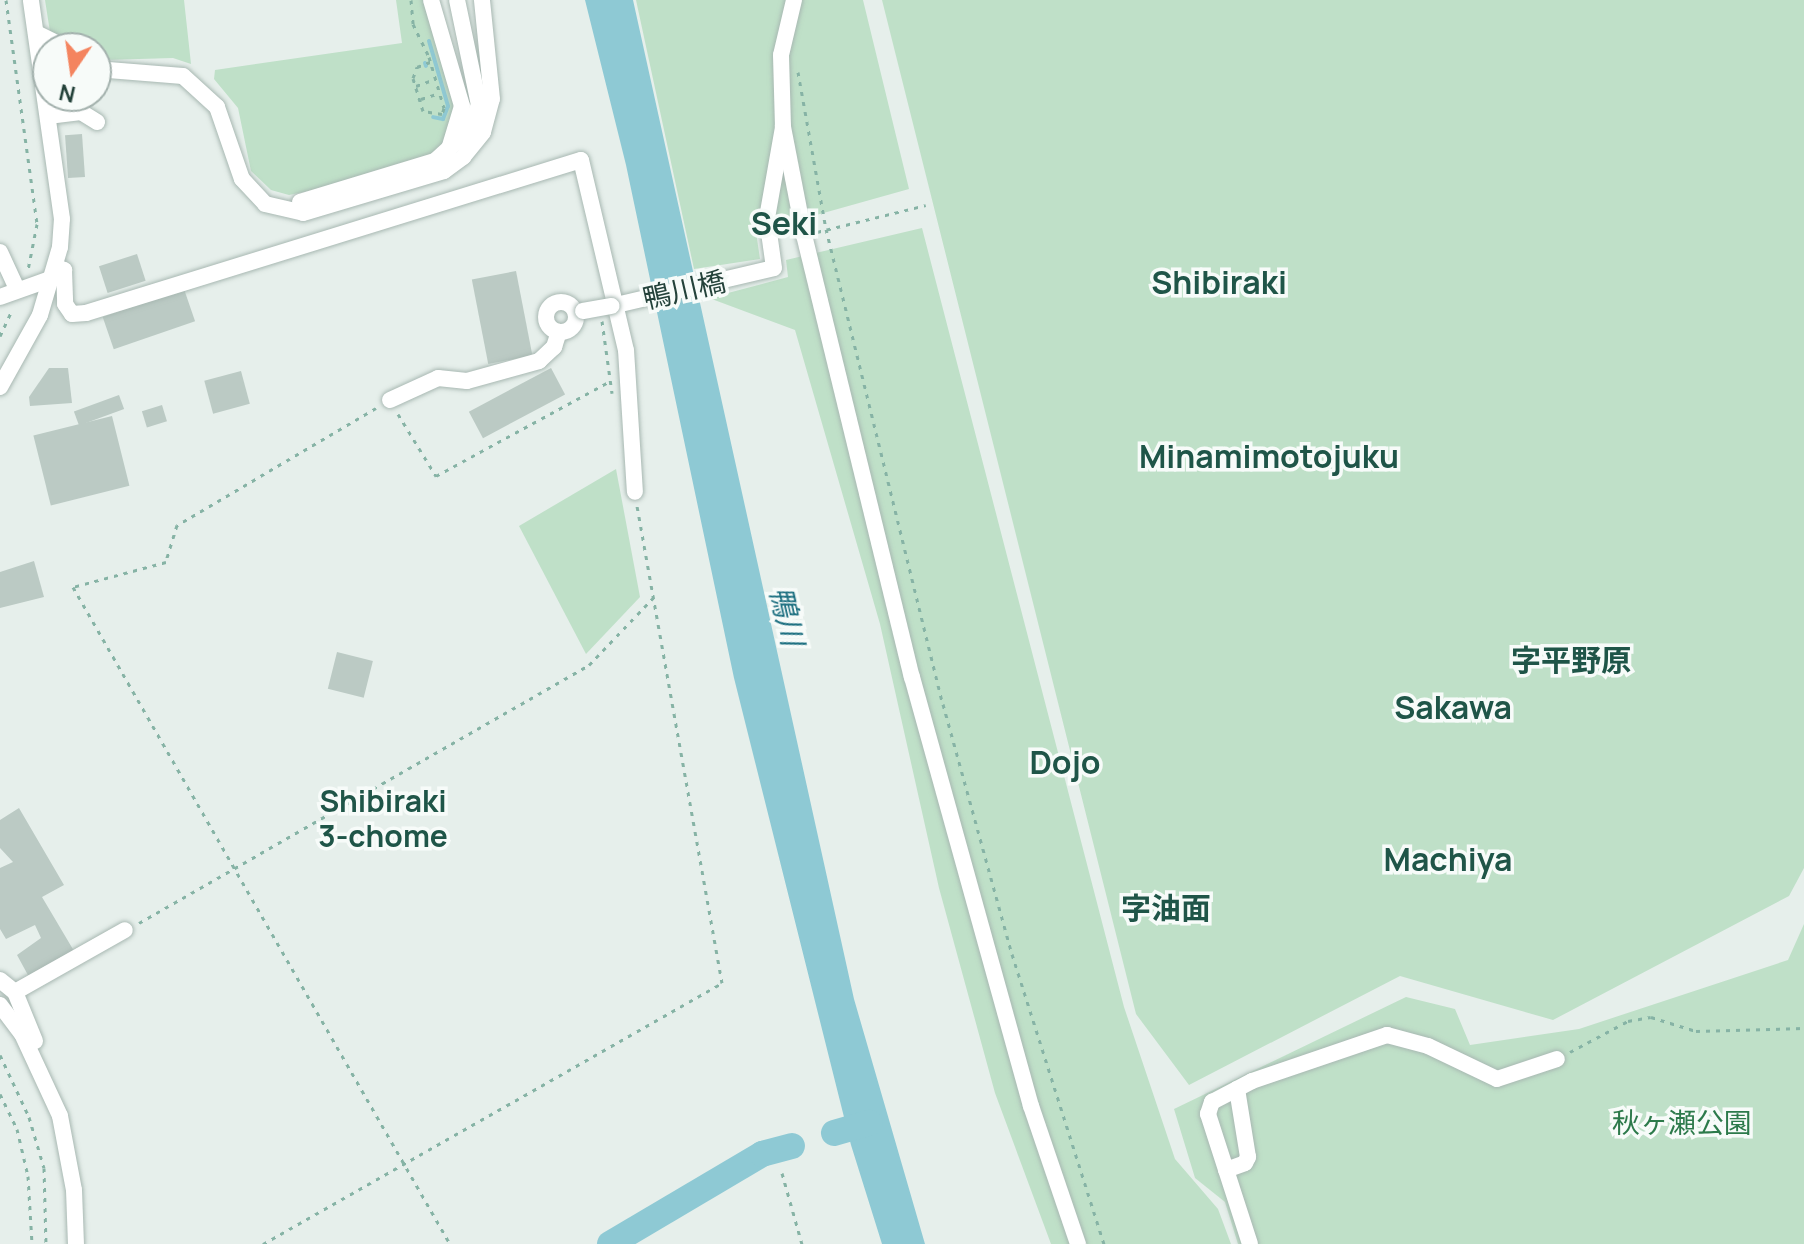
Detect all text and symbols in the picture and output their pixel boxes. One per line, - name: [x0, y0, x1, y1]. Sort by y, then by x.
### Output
- north arrow: [32, 32, 112, 112]
- text: N: [56, 77, 78, 110]
- district label: Seki: [751, 204, 817, 242]
- street label: 鴨川橋: [639, 263, 729, 315]
- district label: Shibiraki: [1151, 263, 1287, 301]
- district label: Minamimotojuku: [1139, 437, 1399, 475]
- water label: 鴨川: [763, 583, 811, 649]
- district label: 字平野原: [1511, 642, 1631, 678]
- district label: Sakawa: [1394, 688, 1512, 726]
- district label: Dojo: [1029, 743, 1101, 781]
- district label: Shibiraki 3-chome: [318, 783, 448, 854]
- district label: Machiya: [1384, 840, 1512, 878]
- district label: 字油面: [1121, 890, 1211, 926]
- park label: 秋ヶ瀬公園: [1612, 1105, 1752, 1139]

